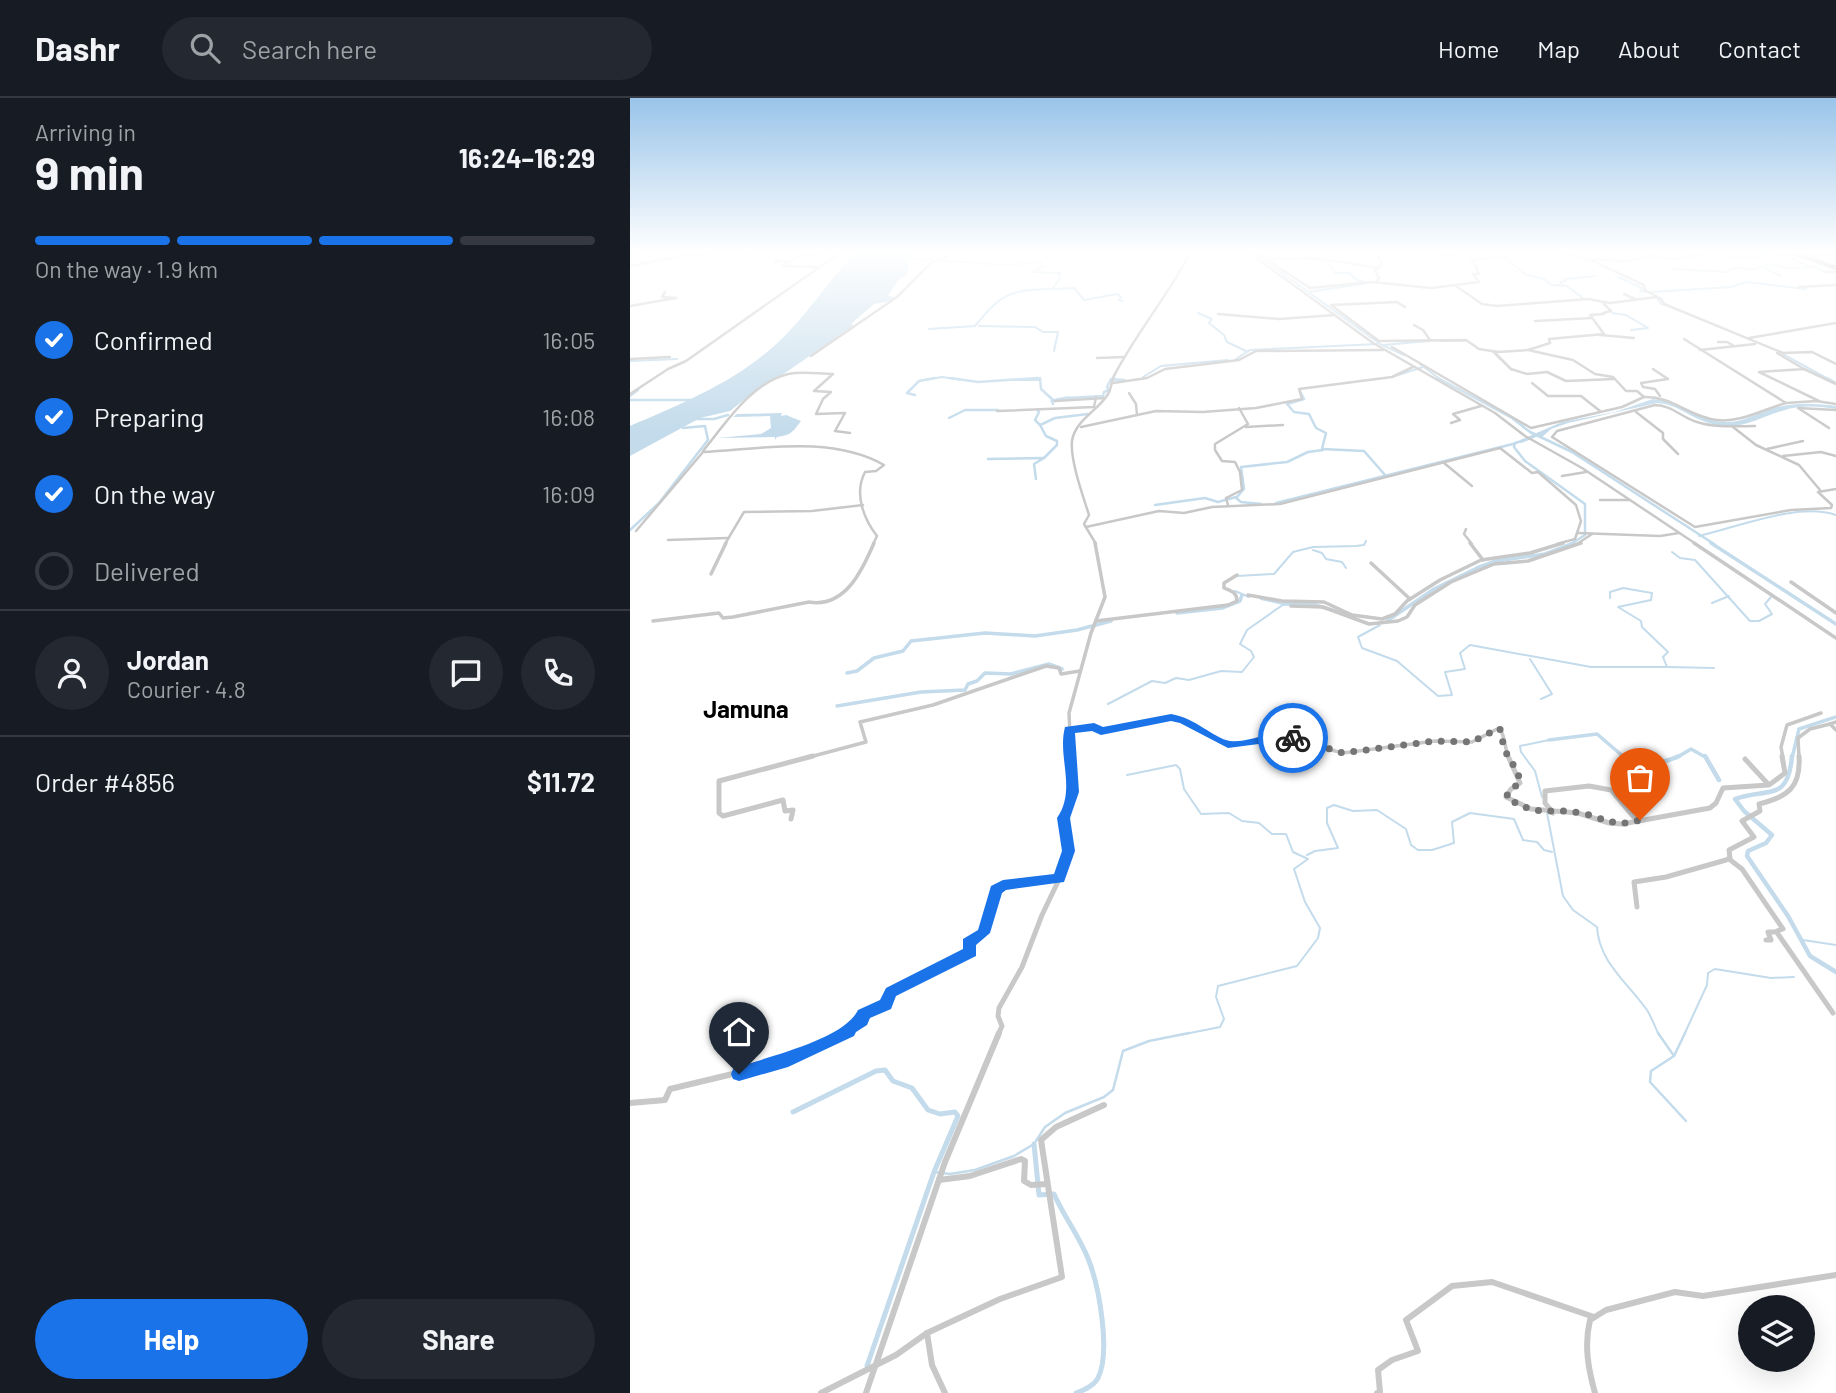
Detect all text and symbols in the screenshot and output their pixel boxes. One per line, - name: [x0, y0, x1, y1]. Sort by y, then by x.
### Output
- search box: [162, 17, 652, 80]
- text: Dashr: [35, 28, 120, 68]
- icon: search: [186, 29, 224, 67]
- text: Search here: [242, 33, 377, 64]
- text: Home: [1438, 34, 1499, 63]
- text: Map: [1537, 34, 1580, 63]
- text: About: [1618, 34, 1680, 63]
- text: Contact: [1718, 34, 1801, 63]
- text: Arriving in: [35, 118, 136, 146]
- text: 16:24–16:29: [459, 142, 595, 173]
- text: 9 min: [35, 144, 144, 199]
- text: On the way · 1.9 km: [35, 255, 218, 283]
- icon: check: [35, 321, 73, 359]
- text: Confirmed: [94, 324, 213, 355]
- text: 16:05: [542, 326, 595, 354]
- icon: check: [35, 398, 73, 436]
- text: Preparing: [94, 401, 204, 432]
- text: 16:08: [542, 403, 595, 431]
- icon: check: [35, 475, 73, 513]
- text: On the way: [94, 478, 215, 509]
- text: 16:09: [542, 480, 595, 508]
- text: Delivered: [94, 555, 200, 586]
- button: person: [35, 636, 109, 710]
- button: chat: [429, 636, 503, 710]
- button: phone: [521, 636, 595, 710]
- text: Jordan: [127, 644, 209, 675]
- text: Courier · 4.8: [127, 675, 246, 703]
- district label: Jamuna: [703, 694, 789, 723]
- courier: [1258, 703, 1328, 773]
- icon: bike: [1274, 719, 1312, 757]
- pin: [1610, 748, 1670, 820]
- icon: bag: [1621, 759, 1659, 797]
- text: Order #4856: [35, 766, 175, 797]
- text: $11.72: [527, 766, 595, 797]
- pin: [709, 1002, 769, 1074]
- icon: home: [720, 1013, 758, 1051]
- map controls: [1738, 1295, 1815, 1372]
- button: layers: [1738, 1295, 1815, 1372]
- button: Help: [35, 1299, 308, 1379]
- button: Share: [322, 1299, 595, 1379]

